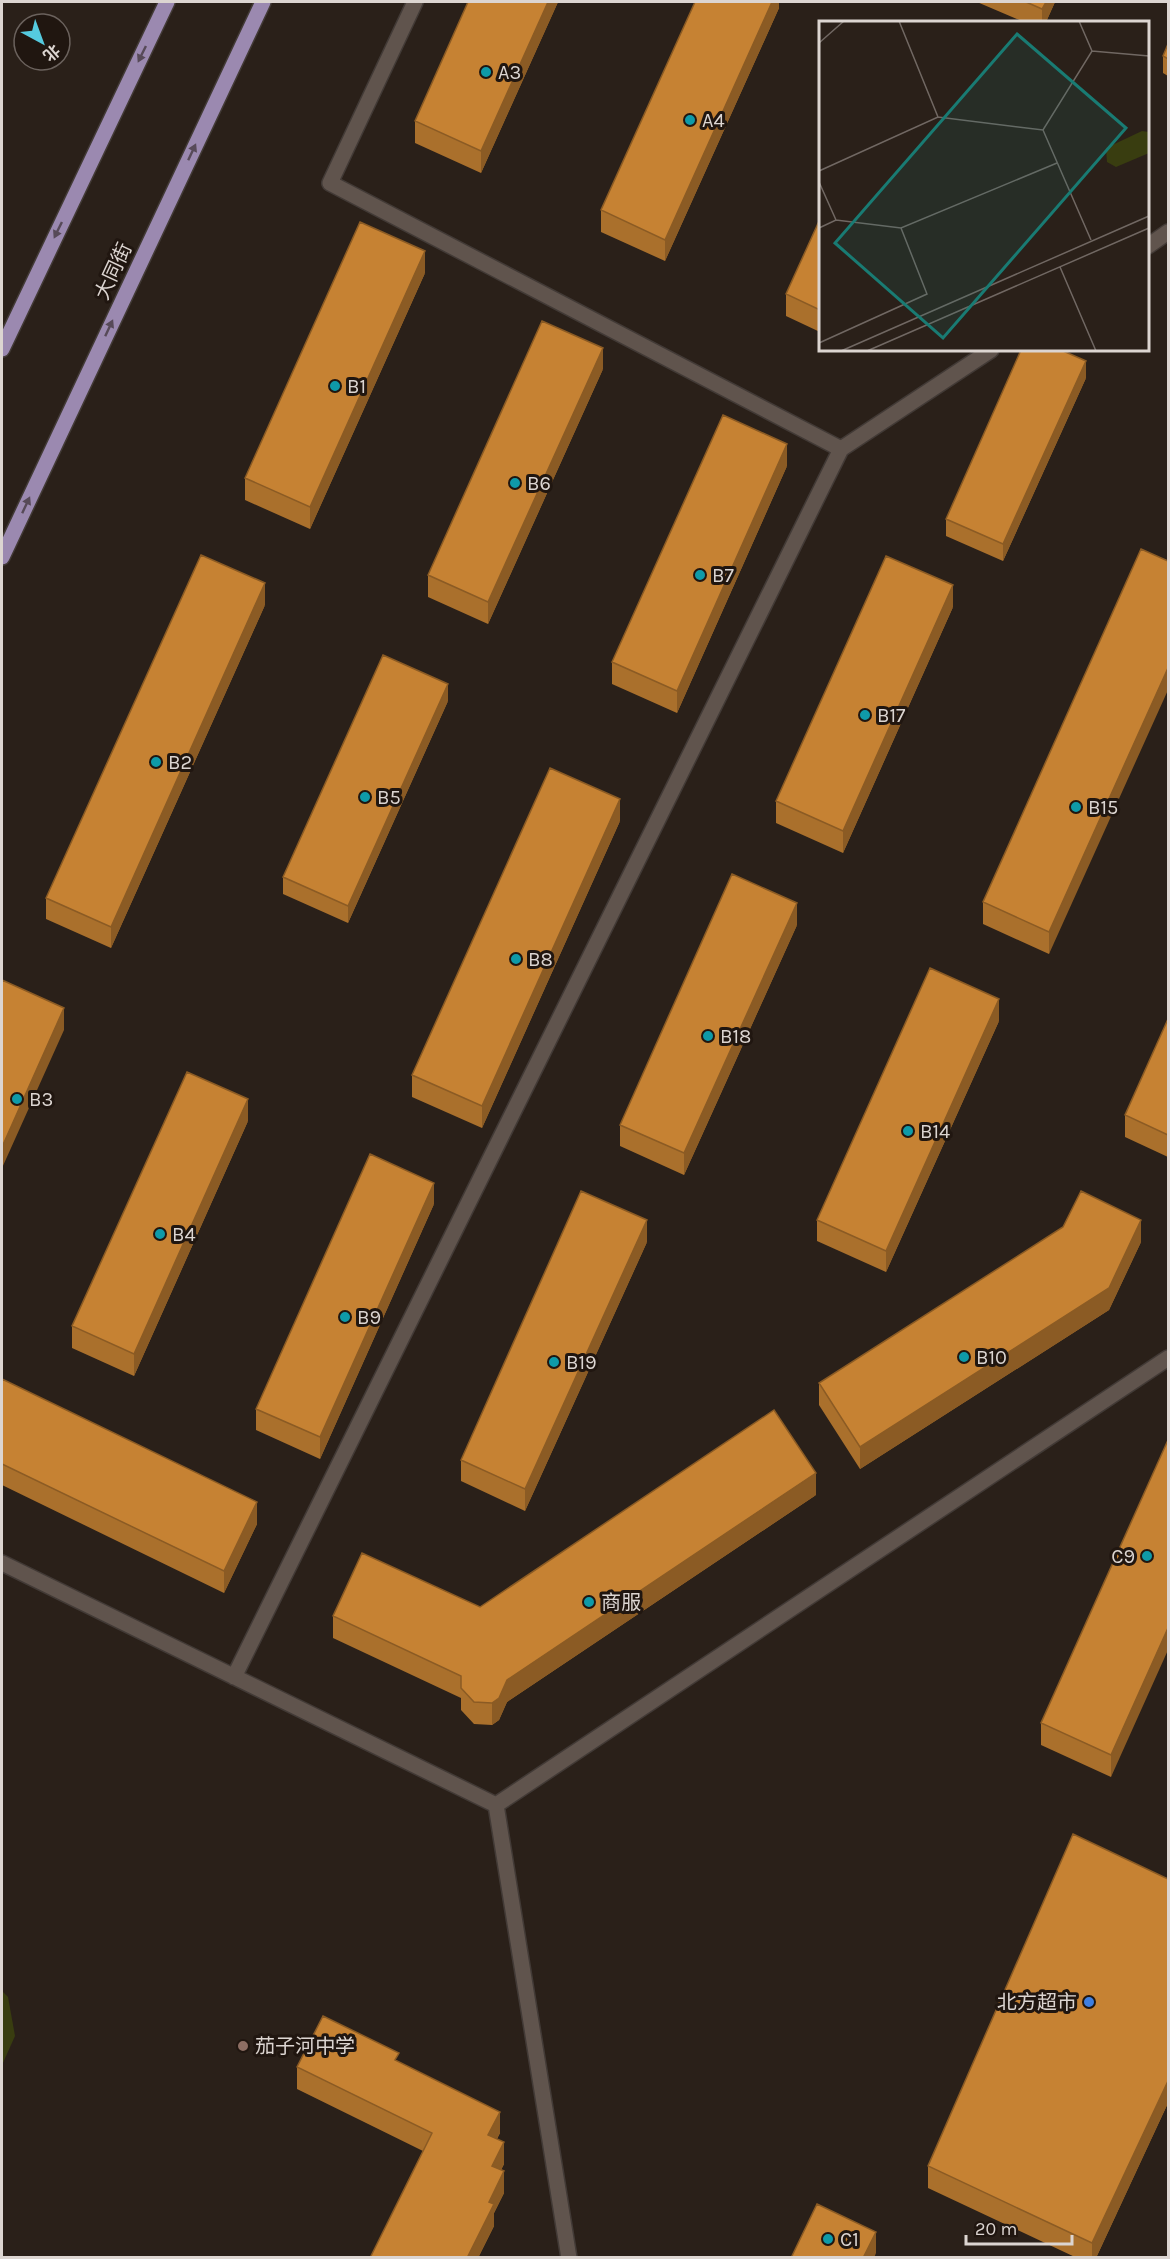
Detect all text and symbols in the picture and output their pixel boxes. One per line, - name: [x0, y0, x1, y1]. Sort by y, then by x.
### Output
- north arrow: [12, 12, 72, 72]
- inset map: [819, 21, 1149, 351]
- text: 北: [39, 41, 64, 65]
- one-way arrow: [138, 46, 147, 63]
- place label: A3: [498, 61, 521, 84]
- marker: A3: [479, 65, 493, 79]
- place label: A4: [702, 109, 725, 132]
- marker: A4: [683, 113, 697, 127]
- one-way arrow: [188, 143, 197, 160]
- one-way arrow: [54, 222, 63, 239]
- street label: 大同街: [90, 239, 137, 303]
- one-way arrow: [105, 320, 114, 337]
- place label: B1: [347, 375, 366, 398]
- marker: B1: [328, 379, 342, 393]
- place label: B6: [527, 472, 551, 495]
- marker: B6: [508, 476, 522, 490]
- one-way arrow: [22, 496, 31, 513]
- place label: B7: [712, 564, 734, 587]
- marker: B7: [693, 568, 707, 582]
- place label: B17: [877, 704, 906, 727]
- marker: B17: [858, 708, 872, 722]
- place label: B2: [168, 751, 192, 774]
- marker: B2: [149, 755, 163, 769]
- place label: B5: [377, 786, 401, 809]
- marker: B5: [358, 790, 372, 804]
- place label: B15: [1088, 796, 1118, 819]
- marker: B15: [1069, 800, 1083, 814]
- place label: B8: [528, 948, 553, 971]
- marker: B8: [509, 952, 523, 966]
- place label: B18: [720, 1025, 751, 1048]
- marker: B18: [701, 1029, 715, 1043]
- place label: B3: [29, 1088, 53, 1111]
- marker: B3: [10, 1092, 24, 1106]
- place label: B14: [920, 1120, 950, 1143]
- marker: B14: [901, 1124, 915, 1138]
- place label: B4: [172, 1223, 196, 1246]
- marker: B4: [153, 1227, 167, 1241]
- place label: B9: [357, 1306, 381, 1329]
- marker: B9: [338, 1310, 352, 1324]
- place label: B10: [976, 1346, 1007, 1369]
- marker: B10: [957, 1350, 971, 1364]
- place label: B19: [566, 1351, 597, 1374]
- marker: B19: [547, 1355, 561, 1369]
- place label: C9: [1111, 1545, 1135, 1568]
- marker: C9: [1140, 1549, 1154, 1563]
- place label: 商服: [601, 1591, 641, 1614]
- marker: 商服: [582, 1595, 596, 1609]
- place label: 北方超市: [997, 1991, 1077, 2014]
- marker: 北方超市: [1082, 1995, 1096, 2009]
- place label: 茄子河中学: [255, 2035, 355, 2058]
- marker: 茄子河中学: [236, 2039, 250, 2053]
- scale bar: [966, 2208, 1072, 2246]
- text: 20 m: [975, 2218, 1017, 2240]
- place label: C1: [840, 2228, 859, 2251]
- marker: C1: [821, 2232, 835, 2246]

